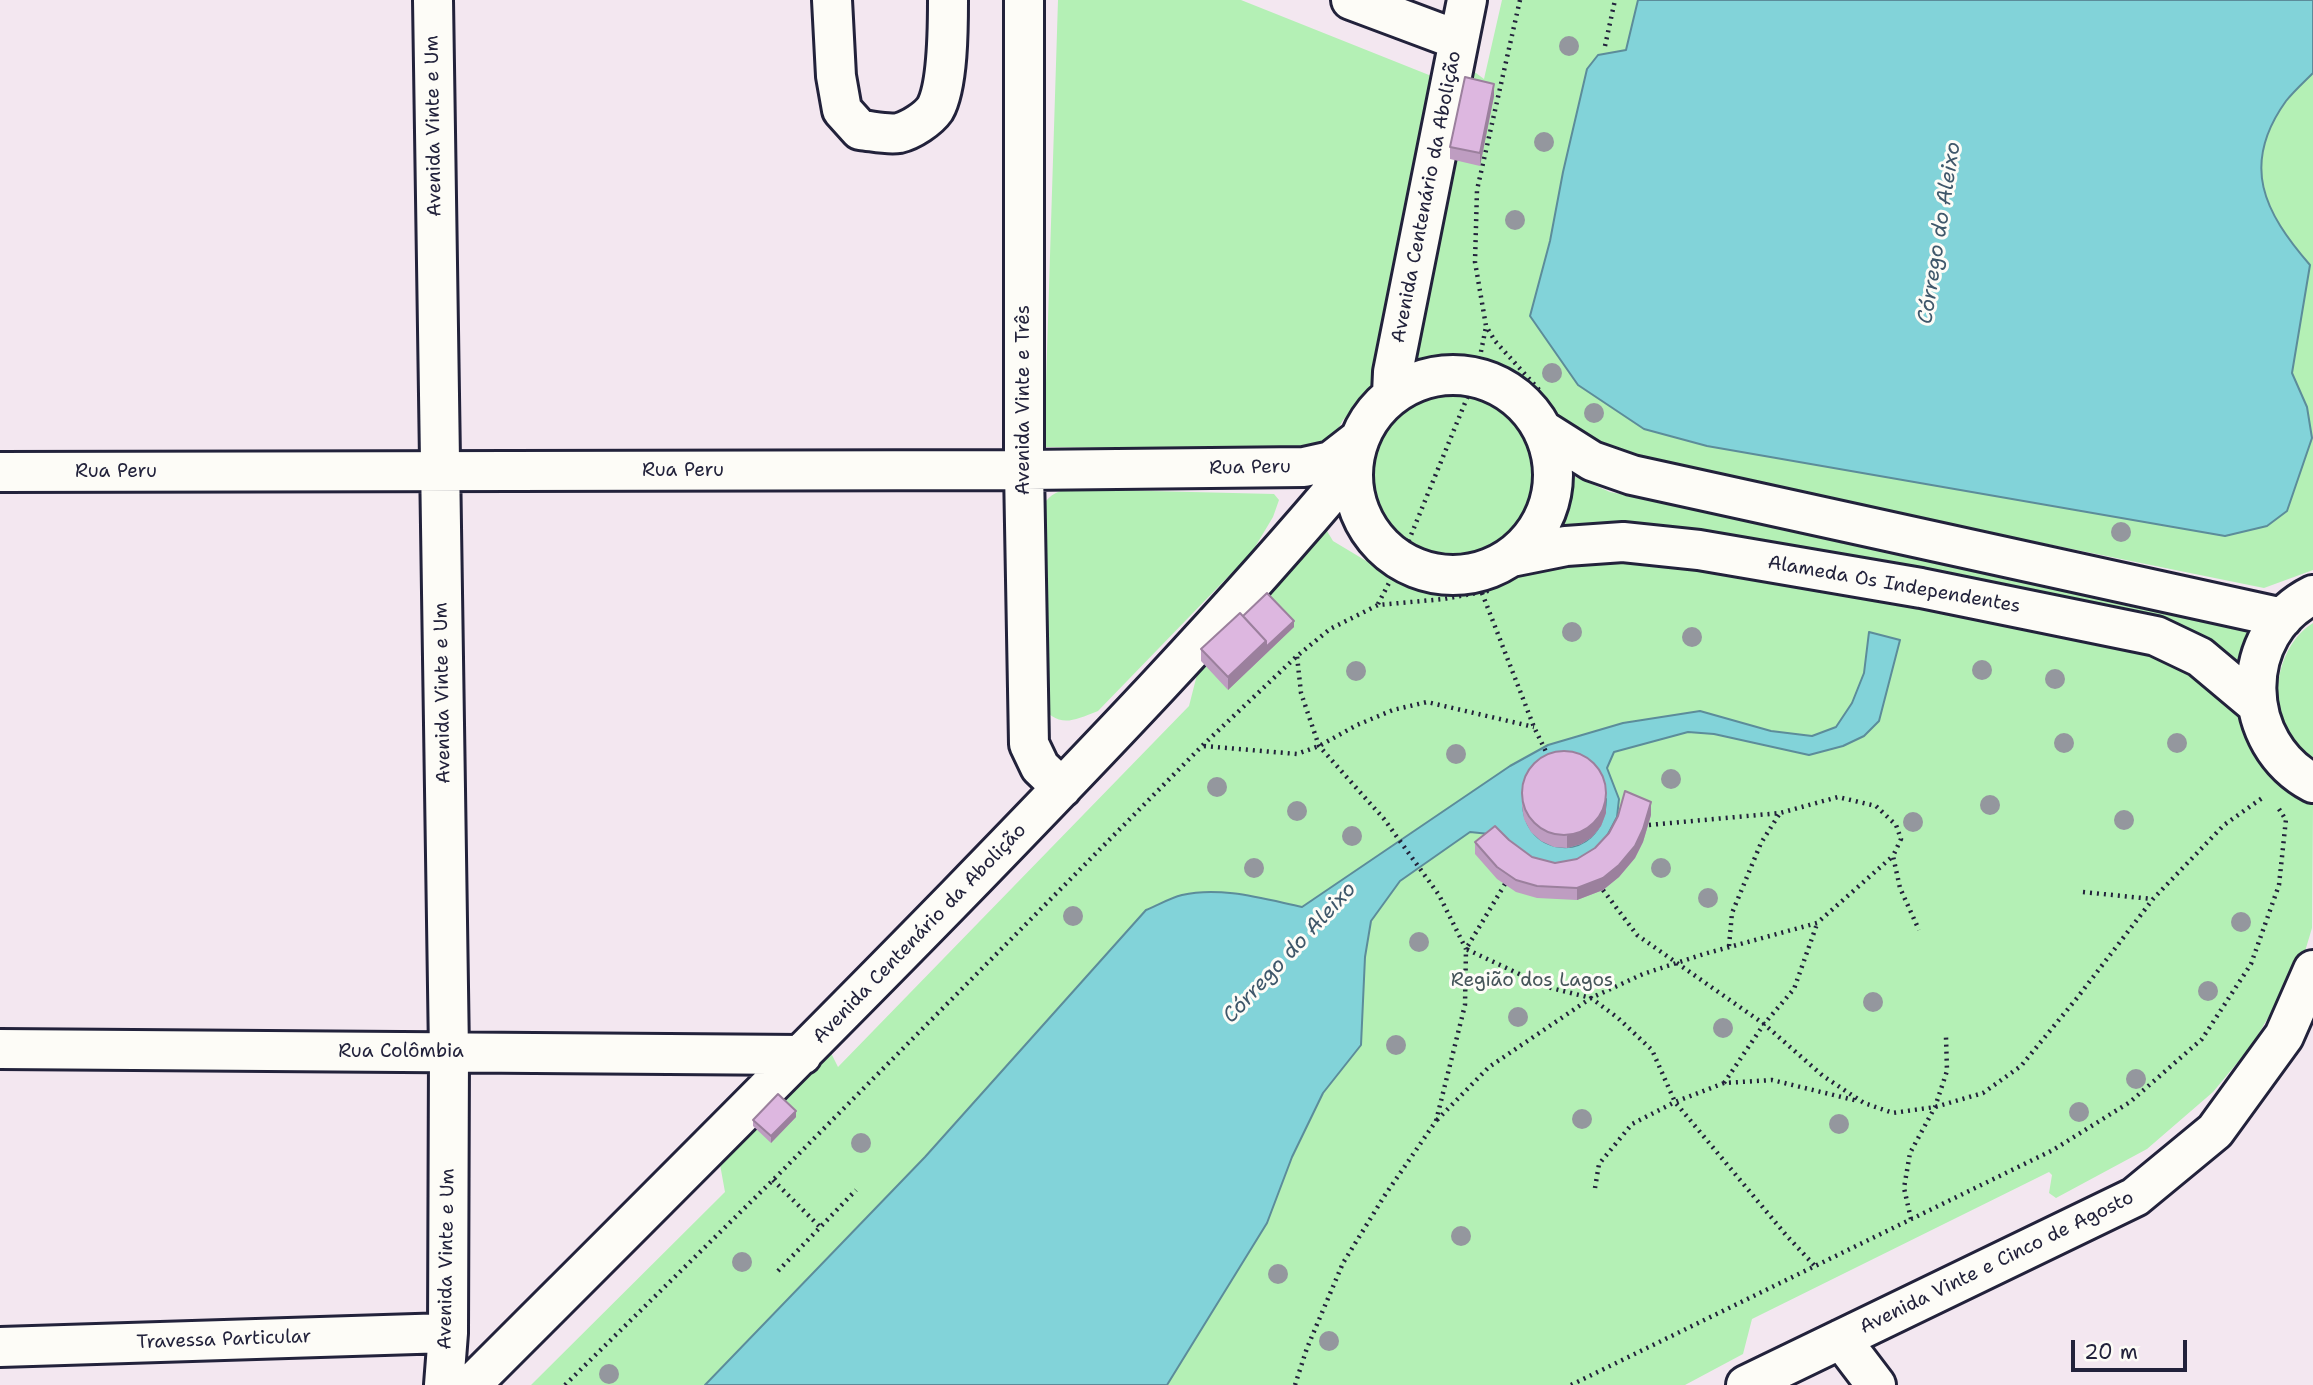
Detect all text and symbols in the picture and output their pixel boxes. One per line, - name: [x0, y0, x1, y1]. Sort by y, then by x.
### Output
- street label: Avenida Vinte e Um: [421, 35, 447, 217]
- street label: Avenida Centenário da Abolição: [1387, 49, 1467, 345]
- water label: Córrego do Aleixo: [1913, 140, 1967, 326]
- street label: Avenida Vinte e Três: [1013, 305, 1035, 495]
- street label: Rua Peru: [1209, 456, 1291, 480]
- street label: Rua Peru: [642, 460, 724, 482]
- street label: Rua Peru: [75, 461, 157, 483]
- street label: Alameda Os Independentes: [1766, 552, 2022, 618]
- street label: Avenida Vinte e Um: [430, 602, 456, 784]
- street label: Avenida Centenário da Abolição: [809, 819, 1031, 1049]
- water label: Córrego do Aleixo: [1218, 877, 1362, 1029]
- park label: Região dos Lagos: [1451, 970, 1613, 992]
- street label: Rua Colômbia: [338, 1041, 464, 1063]
- street label: Avenida Vinte e Um: [434, 1168, 460, 1350]
- street label: Avenida Vinte e Cinco de Agosto: [1856, 1187, 2138, 1339]
- street label: Travessa Particular: [136, 1326, 312, 1354]
- scale bar: [2075, 1326, 2190, 1370]
- text: 20 m: [2084, 1338, 2138, 1366]

